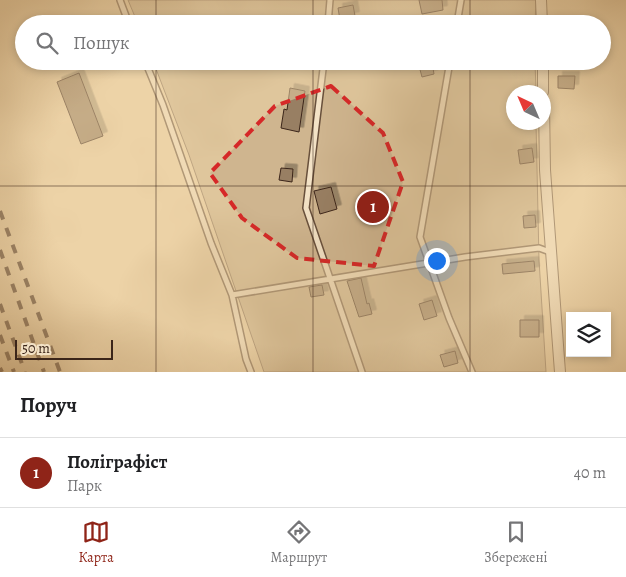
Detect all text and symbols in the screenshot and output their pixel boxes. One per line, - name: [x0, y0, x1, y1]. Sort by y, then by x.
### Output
- search box: [15, 15, 611, 70]
- icon: search: [33, 29, 61, 57]
- text: Пошук: [73, 30, 130, 56]
- north arrow: [506, 85, 551, 130]
- pin: 1: [357, 188, 389, 226]
- your location: [424, 248, 450, 274]
- map controls: [566, 312, 611, 357]
- button: layers: [566, 312, 611, 357]
- scale bar: [15, 337, 112, 360]
- text: 50 m: [22, 339, 50, 358]
- text: Поруч: [20, 391, 77, 419]
- text: Поліграфіст: [67, 449, 168, 475]
- text: 1: [33, 462, 39, 484]
- text: 40 m: [574, 462, 606, 484]
- text: Парк: [67, 475, 102, 497]
- tab: Карта: [78, 518, 114, 567]
- tab: Маршрут: [271, 518, 327, 567]
- tab: Збережені: [484, 518, 548, 567]

